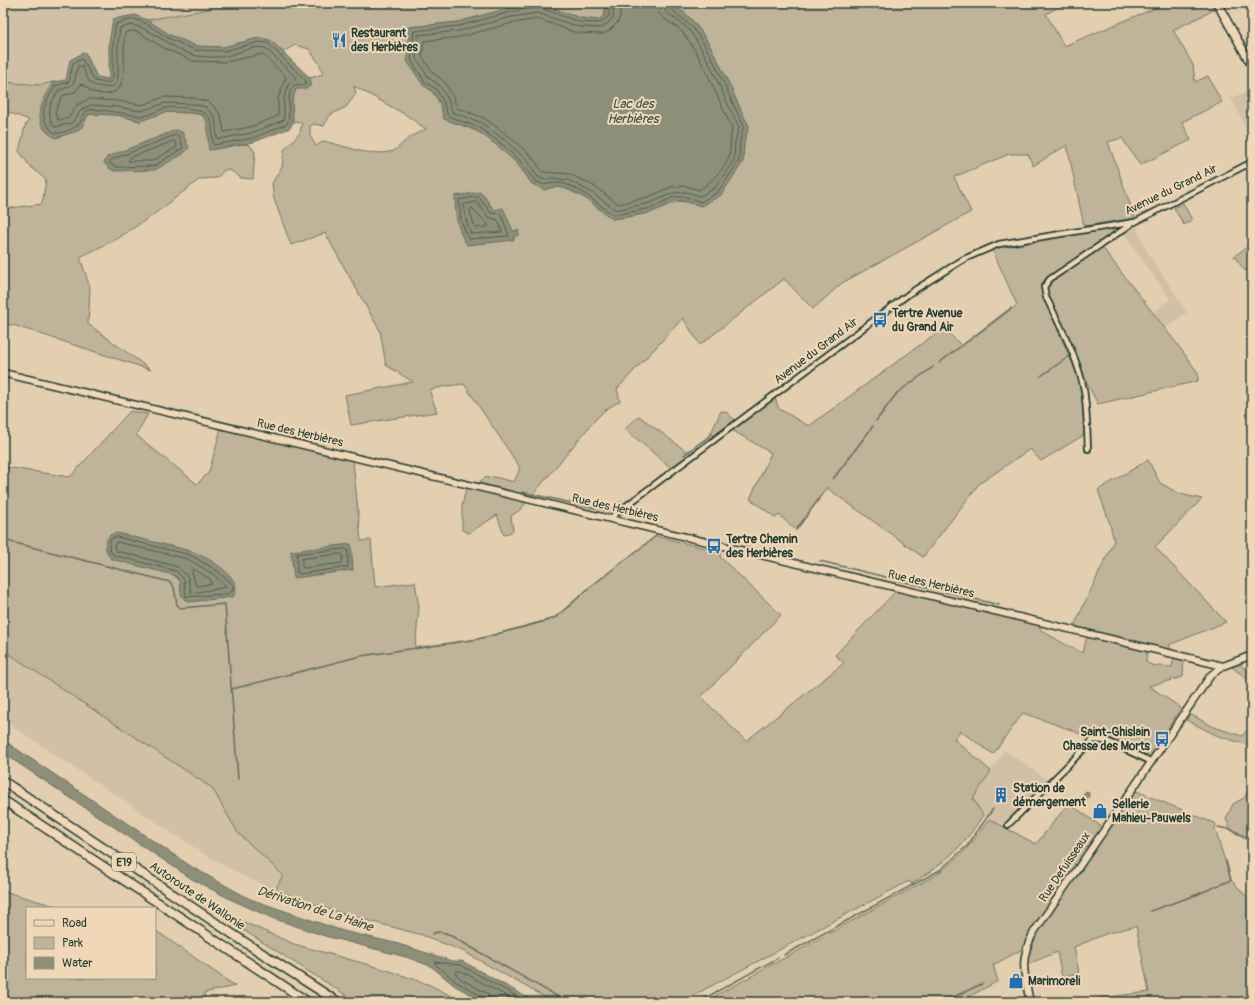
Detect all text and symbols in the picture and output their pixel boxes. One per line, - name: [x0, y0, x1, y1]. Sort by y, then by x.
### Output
- place label: Restaurant des Herbières: [351, 26, 419, 55]
- restaurant icon: Restaurant des Herbières: [330, 31, 348, 49]
- water label: Lac des Herbières: [608, 96, 661, 127]
- street label: Avenue du Grand Air: [1122, 161, 1220, 219]
- place label: Tertre Avenue du Grand Air: [891, 306, 964, 335]
- bus stop icon: Tertre Avenue du Grand Air: [871, 311, 889, 329]
- street label: Avenue du Grand Air: [771, 314, 861, 387]
- street label: Rue des Herbières: [255, 416, 345, 450]
- street label: Rue des Herbières: [570, 491, 660, 525]
- place label: Tertre Chemin des Herbières: [725, 532, 798, 561]
- bus stop icon: Tertre Chemin des Herbières: [705, 537, 723, 555]
- street label: Rue des Herbières: [886, 567, 976, 601]
- place label: Saint-Ghislain Chasse des Morts: [1063, 725, 1151, 754]
- bus stop icon: Saint-Ghislain Chasse des Morts: [1153, 730, 1171, 748]
- place label: Station de démergement: [1013, 781, 1087, 810]
- building icon: Station de démergement: [992, 786, 1010, 804]
- place label: Sellerie Mahieu-Pauwels: [1112, 797, 1191, 826]
- shop icon: Sellerie Mahieu-Pauwels: [1091, 802, 1109, 820]
- street label: Rue Defuisseaux: [1036, 829, 1094, 905]
- road number: E19: [112, 853, 136, 871]
- street label: Autoroute de Wallonie: [146, 859, 248, 934]
- water label: Dérivation de La Haine: [255, 883, 376, 936]
- legend: [26, 907, 156, 979]
- text: Road: [62, 916, 87, 931]
- text: Park: [62, 936, 83, 951]
- text: Water: [62, 956, 93, 971]
- shop icon: Marimoreli: [1007, 972, 1025, 990]
- place label: Marimoreli: [1028, 974, 1080, 989]

